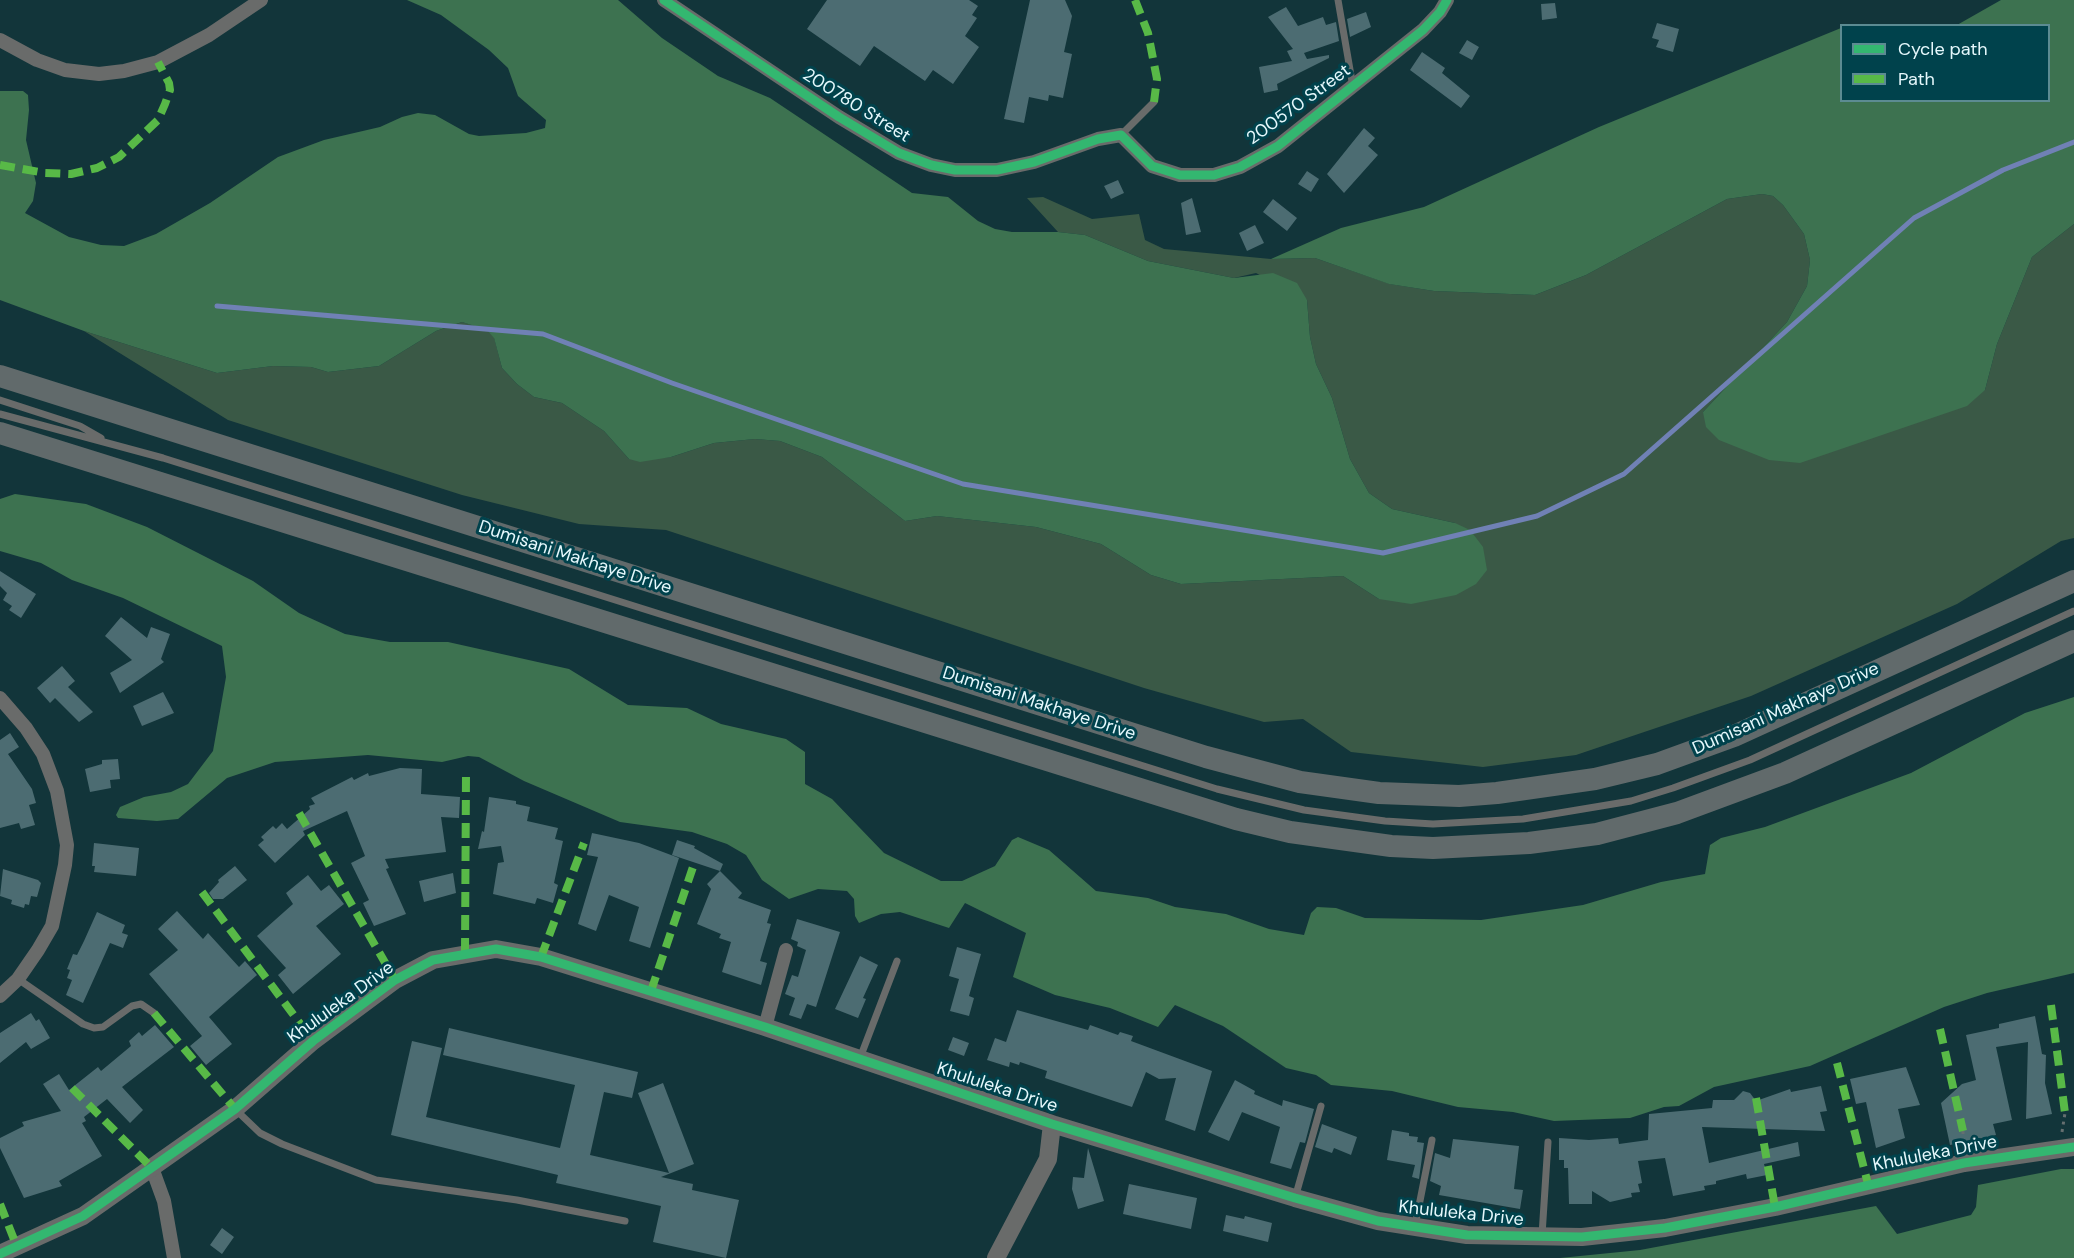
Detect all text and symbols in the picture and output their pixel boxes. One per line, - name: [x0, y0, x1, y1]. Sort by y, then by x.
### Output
- legend: [1840, 24, 2050, 102]
- text: Cycle path: [1898, 37, 1988, 61]
- street label: 200570 Street: [1243, 60, 1355, 150]
- street label: 200780 Street: [798, 64, 914, 148]
- text: Path: [1898, 67, 1935, 91]
- street label: Dumisani Makhaye Drive: [476, 517, 674, 599]
- street label: Dumisani Makhaye Drive: [1689, 658, 1883, 760]
- street label: Dumisani Makhaye Drive: [940, 663, 1138, 745]
- street label: Khululeka Drive: [284, 957, 398, 1049]
- street label: Khululeka Drive: [934, 1058, 1060, 1118]
- street label: Khululeka Drive: [1871, 1131, 1999, 1177]
- street label: Khululeka Drive: [1397, 1197, 1525, 1231]

